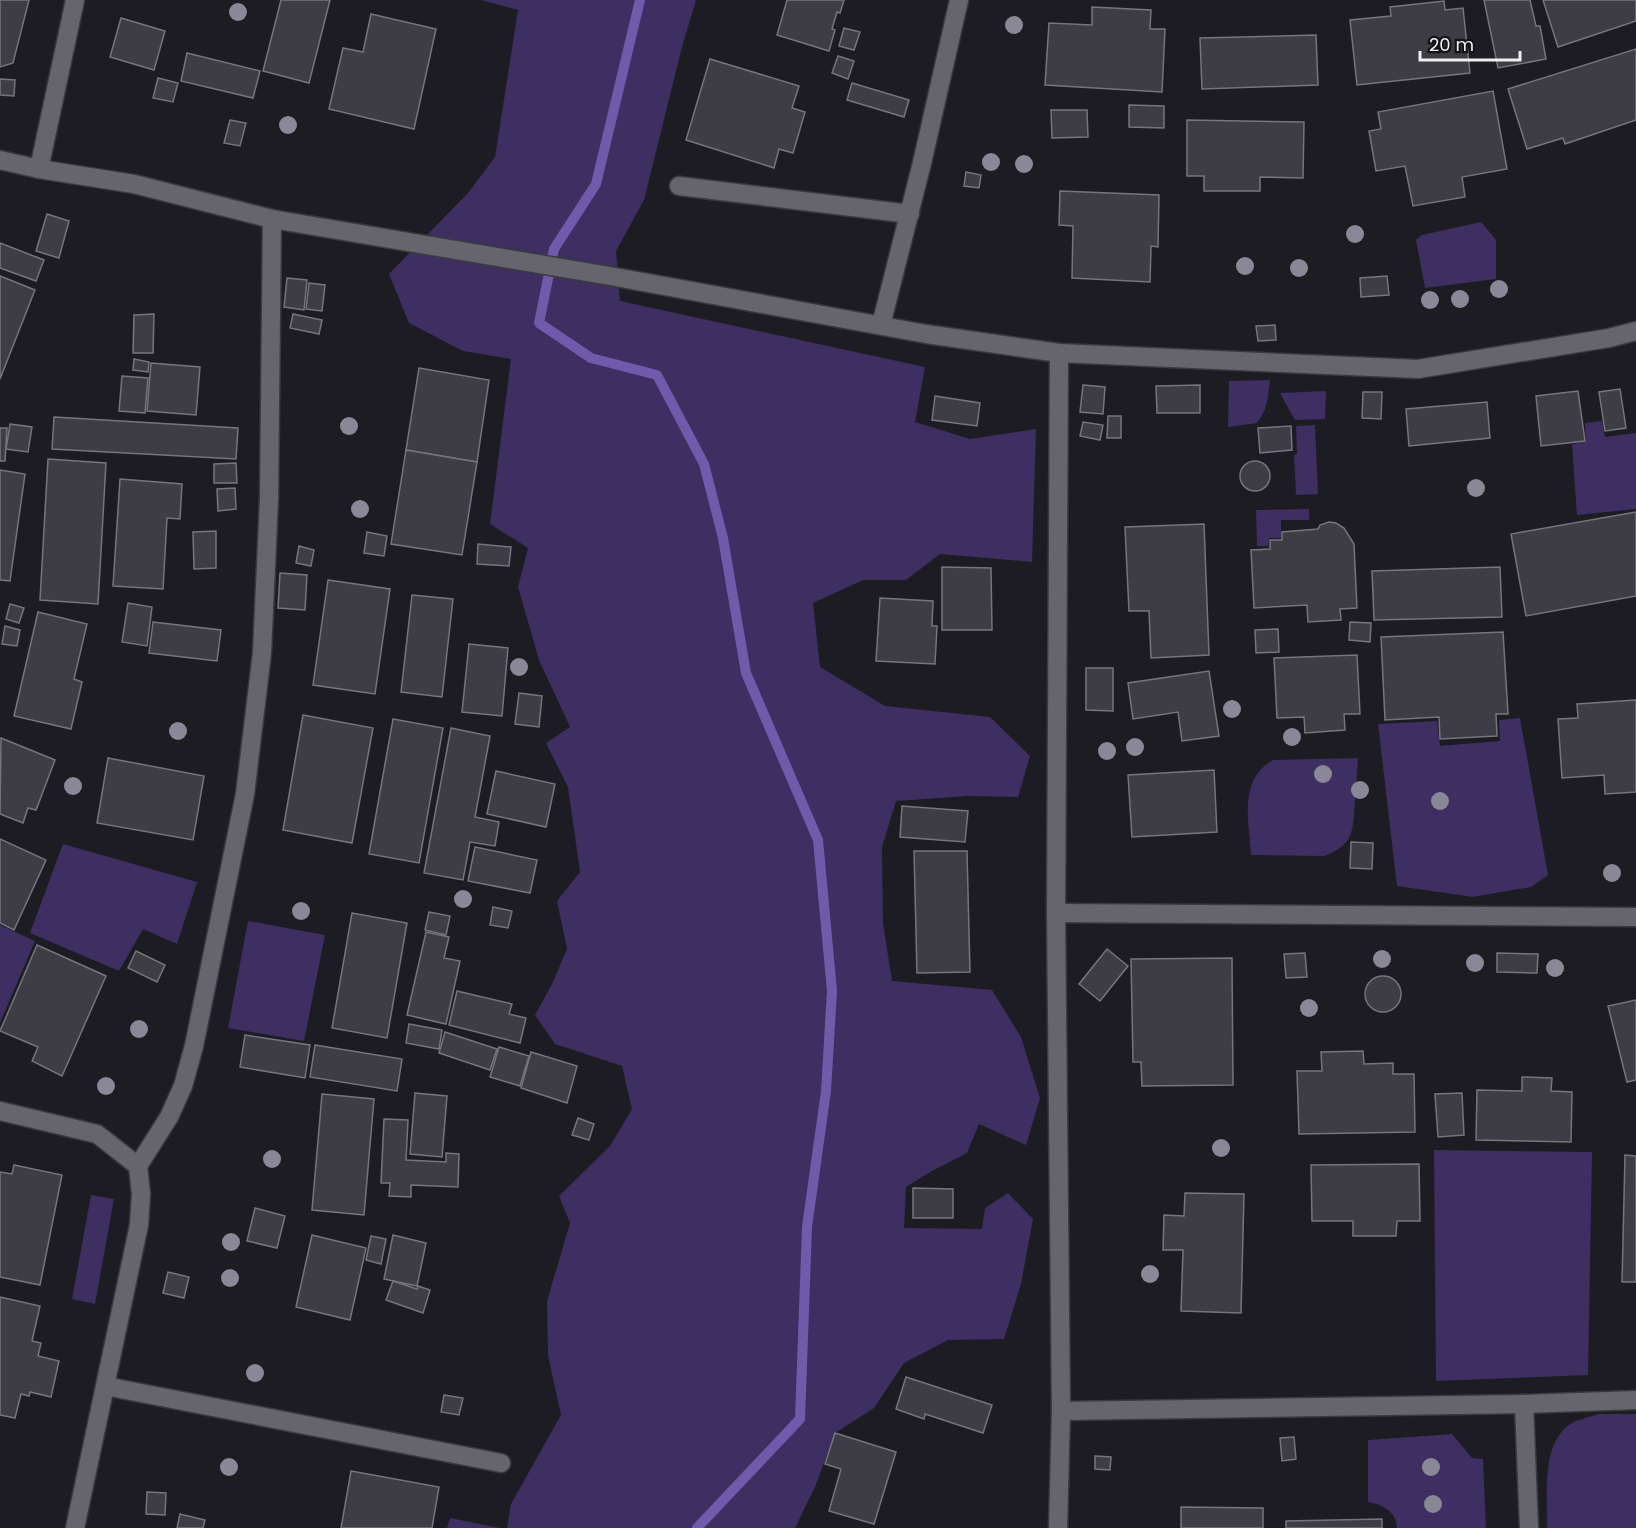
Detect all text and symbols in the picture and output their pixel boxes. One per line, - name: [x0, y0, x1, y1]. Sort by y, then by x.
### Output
- scale bar: [1420, 24, 1520, 62]
- text: 20 m: [1429, 32, 1474, 57]

